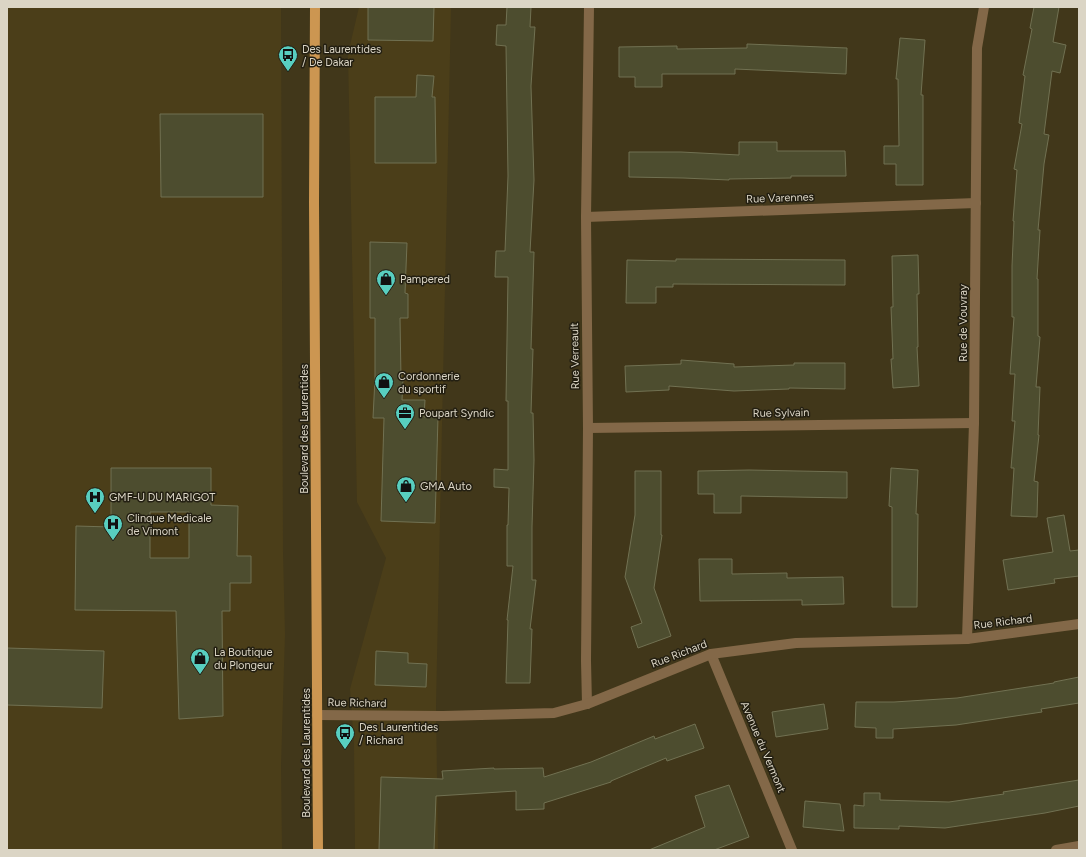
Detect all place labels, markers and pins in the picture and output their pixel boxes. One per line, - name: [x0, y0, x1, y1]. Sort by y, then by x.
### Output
- place label: Des Laurentides / De Dakar: [302, 43, 381, 69]
- bus stop icon: Des Laurentides / De Dakar: [277, 44, 299, 72]
- shop icon: Pampered: [375, 268, 397, 296]
- place label: Pampered: [400, 273, 450, 286]
- place label: Cordonnerie du sportif: [398, 370, 459, 396]
- shop icon: Cordonnerie du sportif: [373, 371, 395, 399]
- office icon: Poupart Syndic: [394, 402, 416, 430]
- place label: Poupart Syndic: [419, 407, 494, 420]
- shop icon: GMA Auto: [395, 475, 417, 503]
- place label: GMA Auto: [420, 480, 472, 493]
- hospital icon: GMF-U DU MARIGOT: [84, 486, 106, 514]
- place label: GMF-U DU MARIGOT: [109, 491, 215, 504]
- place label: Clinque Medicale de Vimont: [127, 512, 212, 538]
- hospital icon: Clinque Medicale de Vimont: [102, 513, 124, 541]
- place label: La Boutique du Plongeur: [214, 646, 273, 672]
- shop icon: La Boutique du Plongeur: [189, 647, 211, 675]
- place label: Des Laurentides / Richard: [359, 721, 438, 747]
- bus stop icon: Des Laurentides / Richard: [334, 722, 356, 750]

